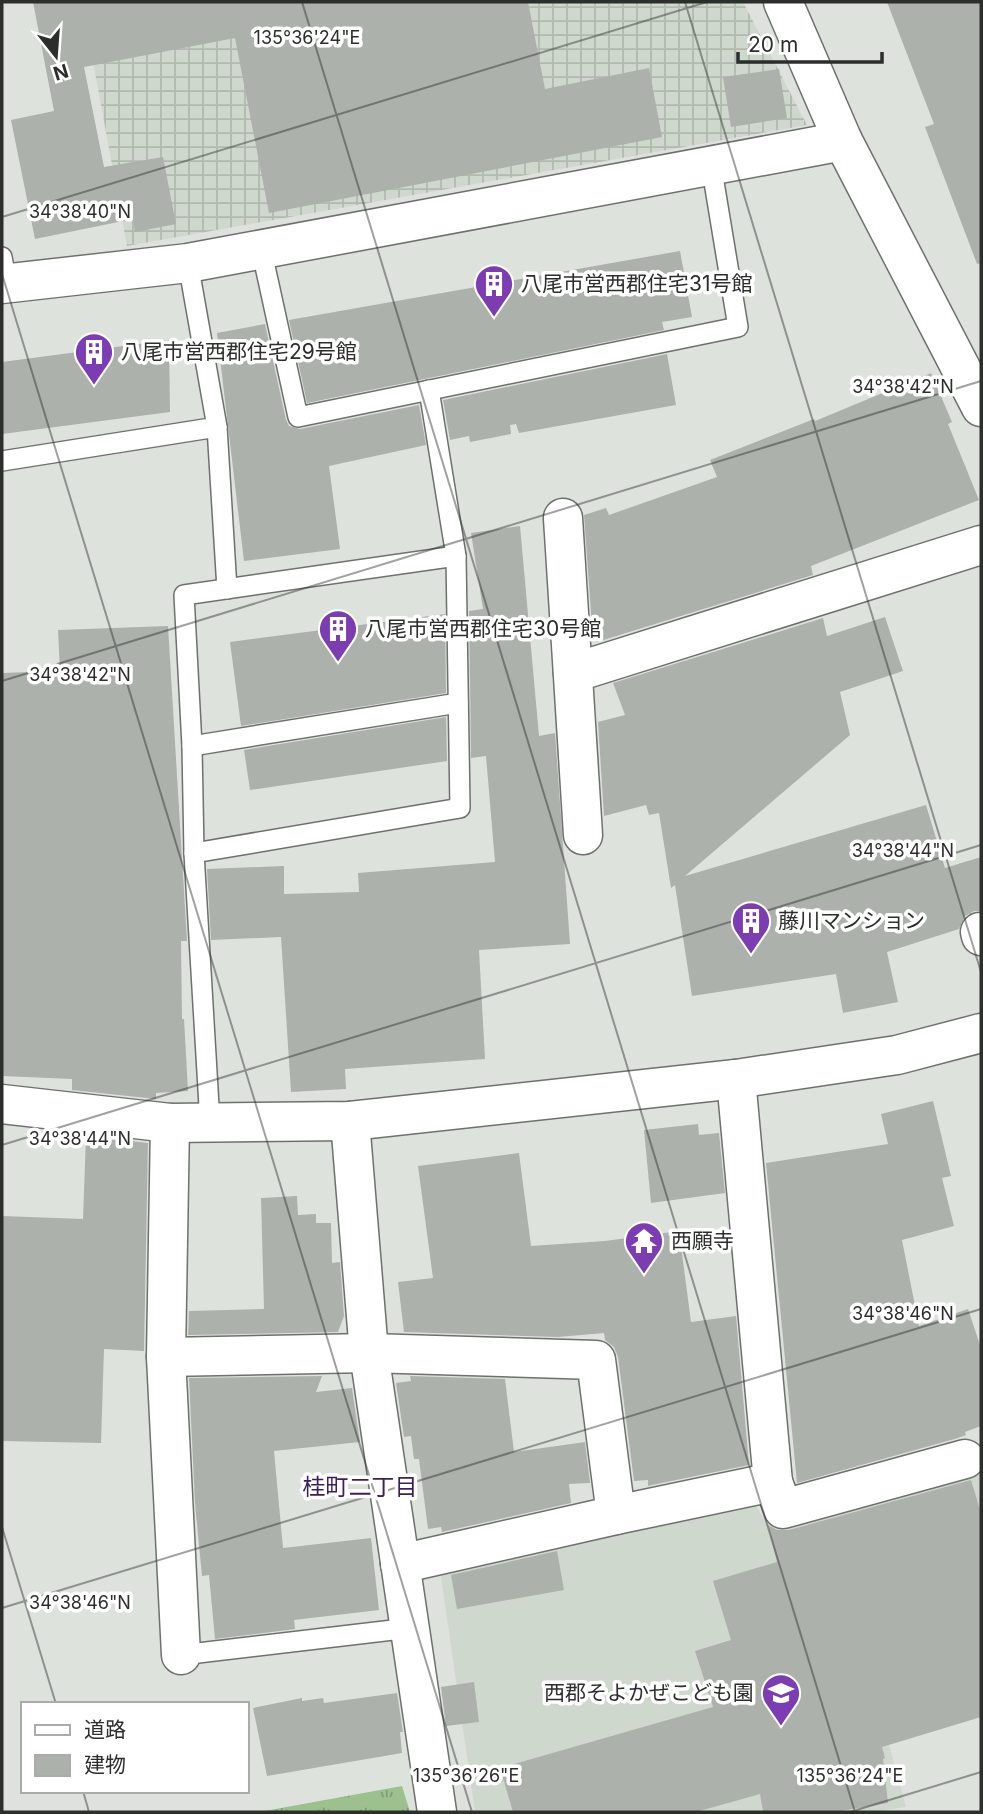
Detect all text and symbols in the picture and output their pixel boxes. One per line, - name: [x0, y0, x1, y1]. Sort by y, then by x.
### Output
- north arrow: [21, 21, 91, 91]
- scale bar: [738, 21, 881, 65]
- text: 135°36'24"E: [254, 27, 360, 48]
- text: 20 m: [748, 32, 798, 57]
- text: N: [51, 59, 71, 85]
- text: 34°38'40"N: [29, 201, 131, 222]
- building icon: 八尾市営西郡住宅31号館: [473, 263, 515, 318]
- place label: 八尾市営西郡住宅31号館: [521, 271, 753, 296]
- building icon: 八尾市営西郡住宅29号館: [73, 331, 115, 386]
- place label: 八尾市営西郡住宅29号館: [121, 339, 357, 364]
- text: 34°38'42"N: [852, 376, 954, 397]
- building icon: 八尾市営西郡住宅30号館: [317, 608, 359, 663]
- place label: 八尾市営西郡住宅30号館: [365, 616, 601, 641]
- text: 34°38'42"N: [29, 664, 131, 685]
- text: 34°38'44"N: [852, 840, 954, 861]
- building icon: 藤川マンション: [730, 900, 772, 955]
- place label: 藤川マンション: [778, 908, 925, 933]
- text: 34°38'44"N: [29, 1128, 131, 1149]
- temple icon: 西願寺: [623, 1220, 665, 1275]
- place label: 西願寺: [671, 1228, 734, 1253]
- text: 34°38'46"N: [852, 1303, 954, 1324]
- district label: 桂町二丁目: [303, 1473, 418, 1501]
- text: 34°38'46"N: [29, 1592, 131, 1613]
- school or university icon: 西郡そよかぜこども園: [760, 1672, 802, 1727]
- place label: 西郡そよかぜこども園: [544, 1680, 754, 1705]
- legend: [21, 1702, 248, 1793]
- text: 道路: [84, 1717, 126, 1742]
- text: 建物: [84, 1752, 126, 1777]
- text: 135°36'26"E: [413, 1765, 519, 1786]
- text: 135°36'24"E: [797, 1765, 903, 1786]

